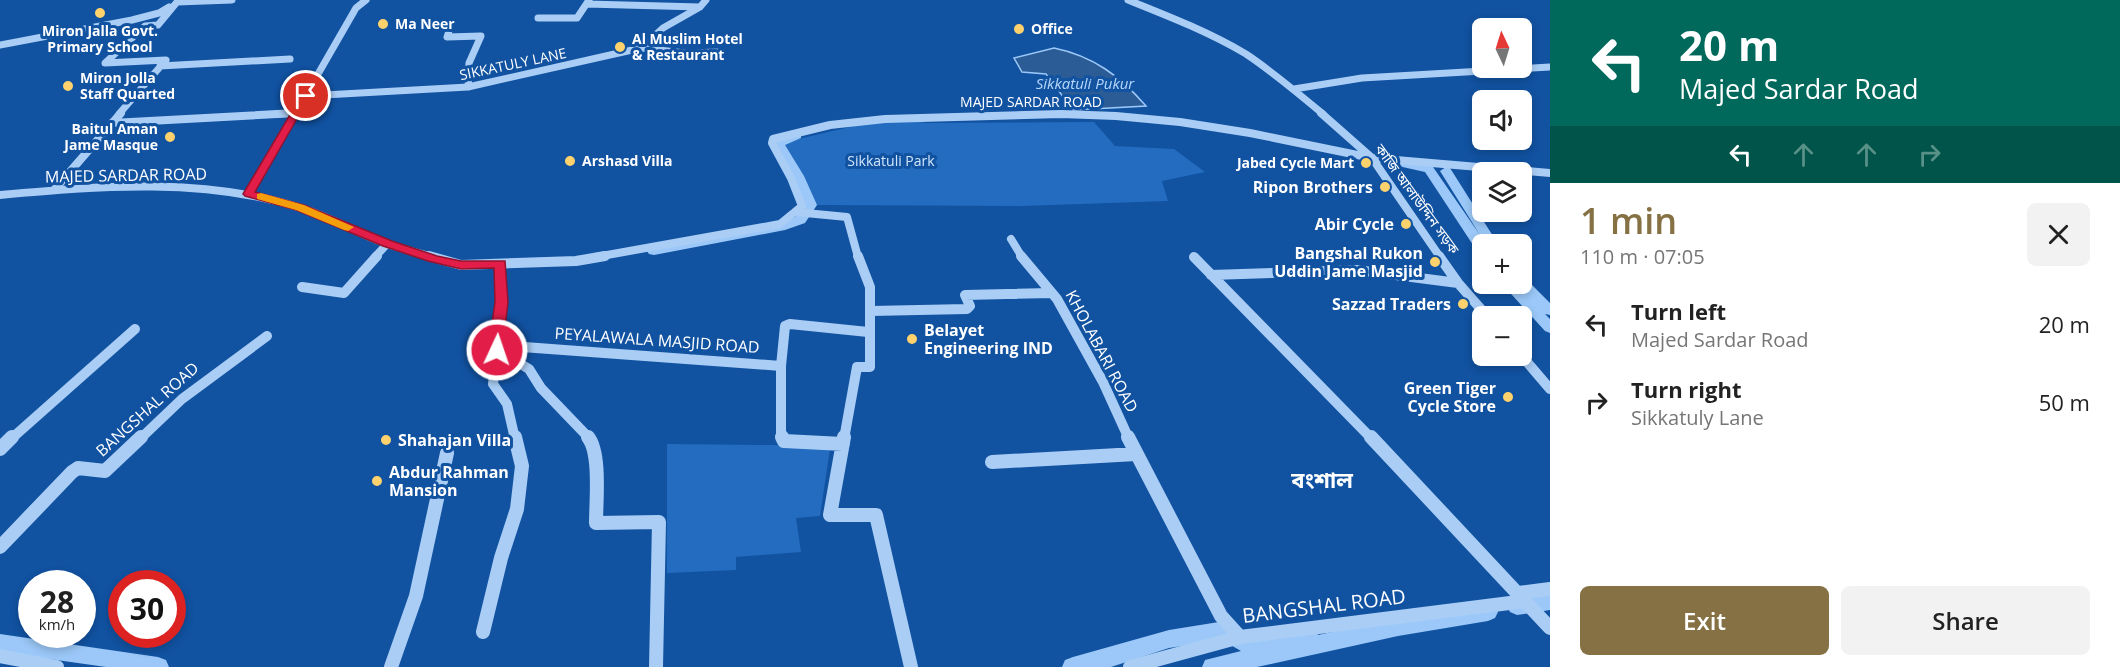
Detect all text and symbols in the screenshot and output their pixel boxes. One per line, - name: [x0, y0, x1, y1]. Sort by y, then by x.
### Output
- marker: Miron Jalla Govt. Primary School: [93, 6, 107, 20]
- place label: Ma Neer: [395, 14, 455, 33]
- text: 20 m: [1679, 16, 1779, 73]
- marker: Ma Neer: [376, 17, 390, 31]
- north arrow: [1472, 18, 1532, 78]
- map controls: [1472, 18, 1532, 366]
- place label: Office: [1031, 19, 1073, 38]
- place label: Miron Jalla Govt. Primary School: [42, 21, 158, 56]
- marker: Office: [1012, 22, 1026, 36]
- icon: left: [1580, 24, 1658, 102]
- place label: Al Muslim Hotel & Restaurant: [632, 29, 743, 64]
- marker: Al Muslim Hotel & Restaurant: [613, 40, 627, 54]
- street label: SIKKATULY LANE: [458, 43, 568, 84]
- place label: Miron Jolla Staff Quarted: [80, 68, 175, 103]
- pin: [280, 70, 331, 121]
- text: Majed Sardar Road: [1679, 70, 1919, 107]
- water label: Sikkatuli Pukur: [1036, 73, 1135, 93]
- marker: Miron Jolla Staff Quarted: [61, 79, 75, 93]
- icon: arrive: [289, 79, 322, 112]
- button: sound: [1472, 90, 1532, 150]
- street label: MAJED SARDAR ROAD: [960, 92, 1102, 111]
- place label: Baitul Aman Jame Masque: [62, 119, 158, 154]
- marker: Baitul Aman Jame Masque: [163, 130, 177, 144]
- icon: left: [1724, 138, 1757, 171]
- icon: ahead: [1787, 138, 1820, 171]
- icon: ahead: [1850, 138, 1883, 171]
- icon: right: [1913, 138, 1946, 171]
- street label: কাজি আলাউদ্দিন সড়ক: [1370, 139, 1464, 258]
- place label: Arshasd Villa: [582, 151, 672, 170]
- park label: Sikkatuli Park: [847, 151, 935, 170]
- place label: Jabed Cycle Mart: [1235, 153, 1354, 172]
- marker: Arshasd Villa: [563, 154, 577, 168]
- marker: Jabed Cycle Mart: [1359, 156, 1373, 170]
- button: layers: [1472, 162, 1532, 222]
- street label: MAJED SARDAR ROAD: [45, 163, 207, 187]
- place label: Ripon Brothers: [1253, 176, 1373, 198]
- marker: Ripon Brothers: [1378, 180, 1392, 194]
- text: 1 min: [1580, 196, 1677, 245]
- button: close: [2027, 203, 2090, 266]
- place label: Abir Cycle: [1315, 213, 1394, 235]
- marker: Abir Cycle: [1399, 217, 1413, 231]
- button: +: [1472, 234, 1532, 294]
- place label: Bangshal Rukon Uddin Jame Masjid: [1274, 242, 1423, 282]
- text: 110 m · 07:05: [1580, 243, 1705, 270]
- marker: Bangshal Rukon Uddin Jame Masjid: [1428, 255, 1442, 269]
- street label: KHOLABARI ROAD: [1060, 286, 1144, 416]
- place label: Sazzad Traders: [1332, 293, 1451, 315]
- text: Turn left: [1631, 296, 1726, 326]
- marker: Sazzad Traders: [1456, 297, 1470, 311]
- button: −: [1472, 306, 1532, 366]
- icon: left: [1580, 308, 1613, 341]
- text: 20 m: [2039, 309, 2090, 339]
- position arrow: [465, 318, 529, 382]
- place label: Belayet Engineering IND: [924, 319, 1053, 359]
- street label: PEYALAWALA MASJID ROAD: [554, 322, 760, 358]
- text: Majed Sardar Road: [1631, 326, 1809, 353]
- marker: Belayet Engineering IND: [905, 332, 919, 346]
- street label: BANGSHAL ROAD: [91, 357, 203, 461]
- text: Turn right: [1631, 374, 1742, 404]
- place label: Green Tiger Cycle Store: [1404, 377, 1496, 417]
- icon: right: [1580, 386, 1613, 419]
- text: 50 m: [2039, 387, 2090, 417]
- marker: Green Tiger Cycle Store: [1501, 390, 1515, 404]
- text: Sikkatuly Lane: [1631, 404, 1764, 431]
- place label: Shahajan Villa: [398, 429, 511, 451]
- marker: Shahajan Villa: [379, 433, 393, 447]
- place label: Abdur Rahman Mansion: [389, 461, 509, 501]
- district label: বংশাল: [1290, 464, 1353, 494]
- marker: Abdur Rahman Mansion: [370, 474, 384, 488]
- speed limit sign: 30: [108, 570, 186, 648]
- text: 28: [40, 581, 74, 622]
- street label: BANGSHAL ROAD: [1241, 582, 1407, 629]
- button: Exit: [1580, 586, 1829, 655]
- button: Share: [1841, 586, 2090, 655]
- text: km/h: [39, 614, 75, 634]

